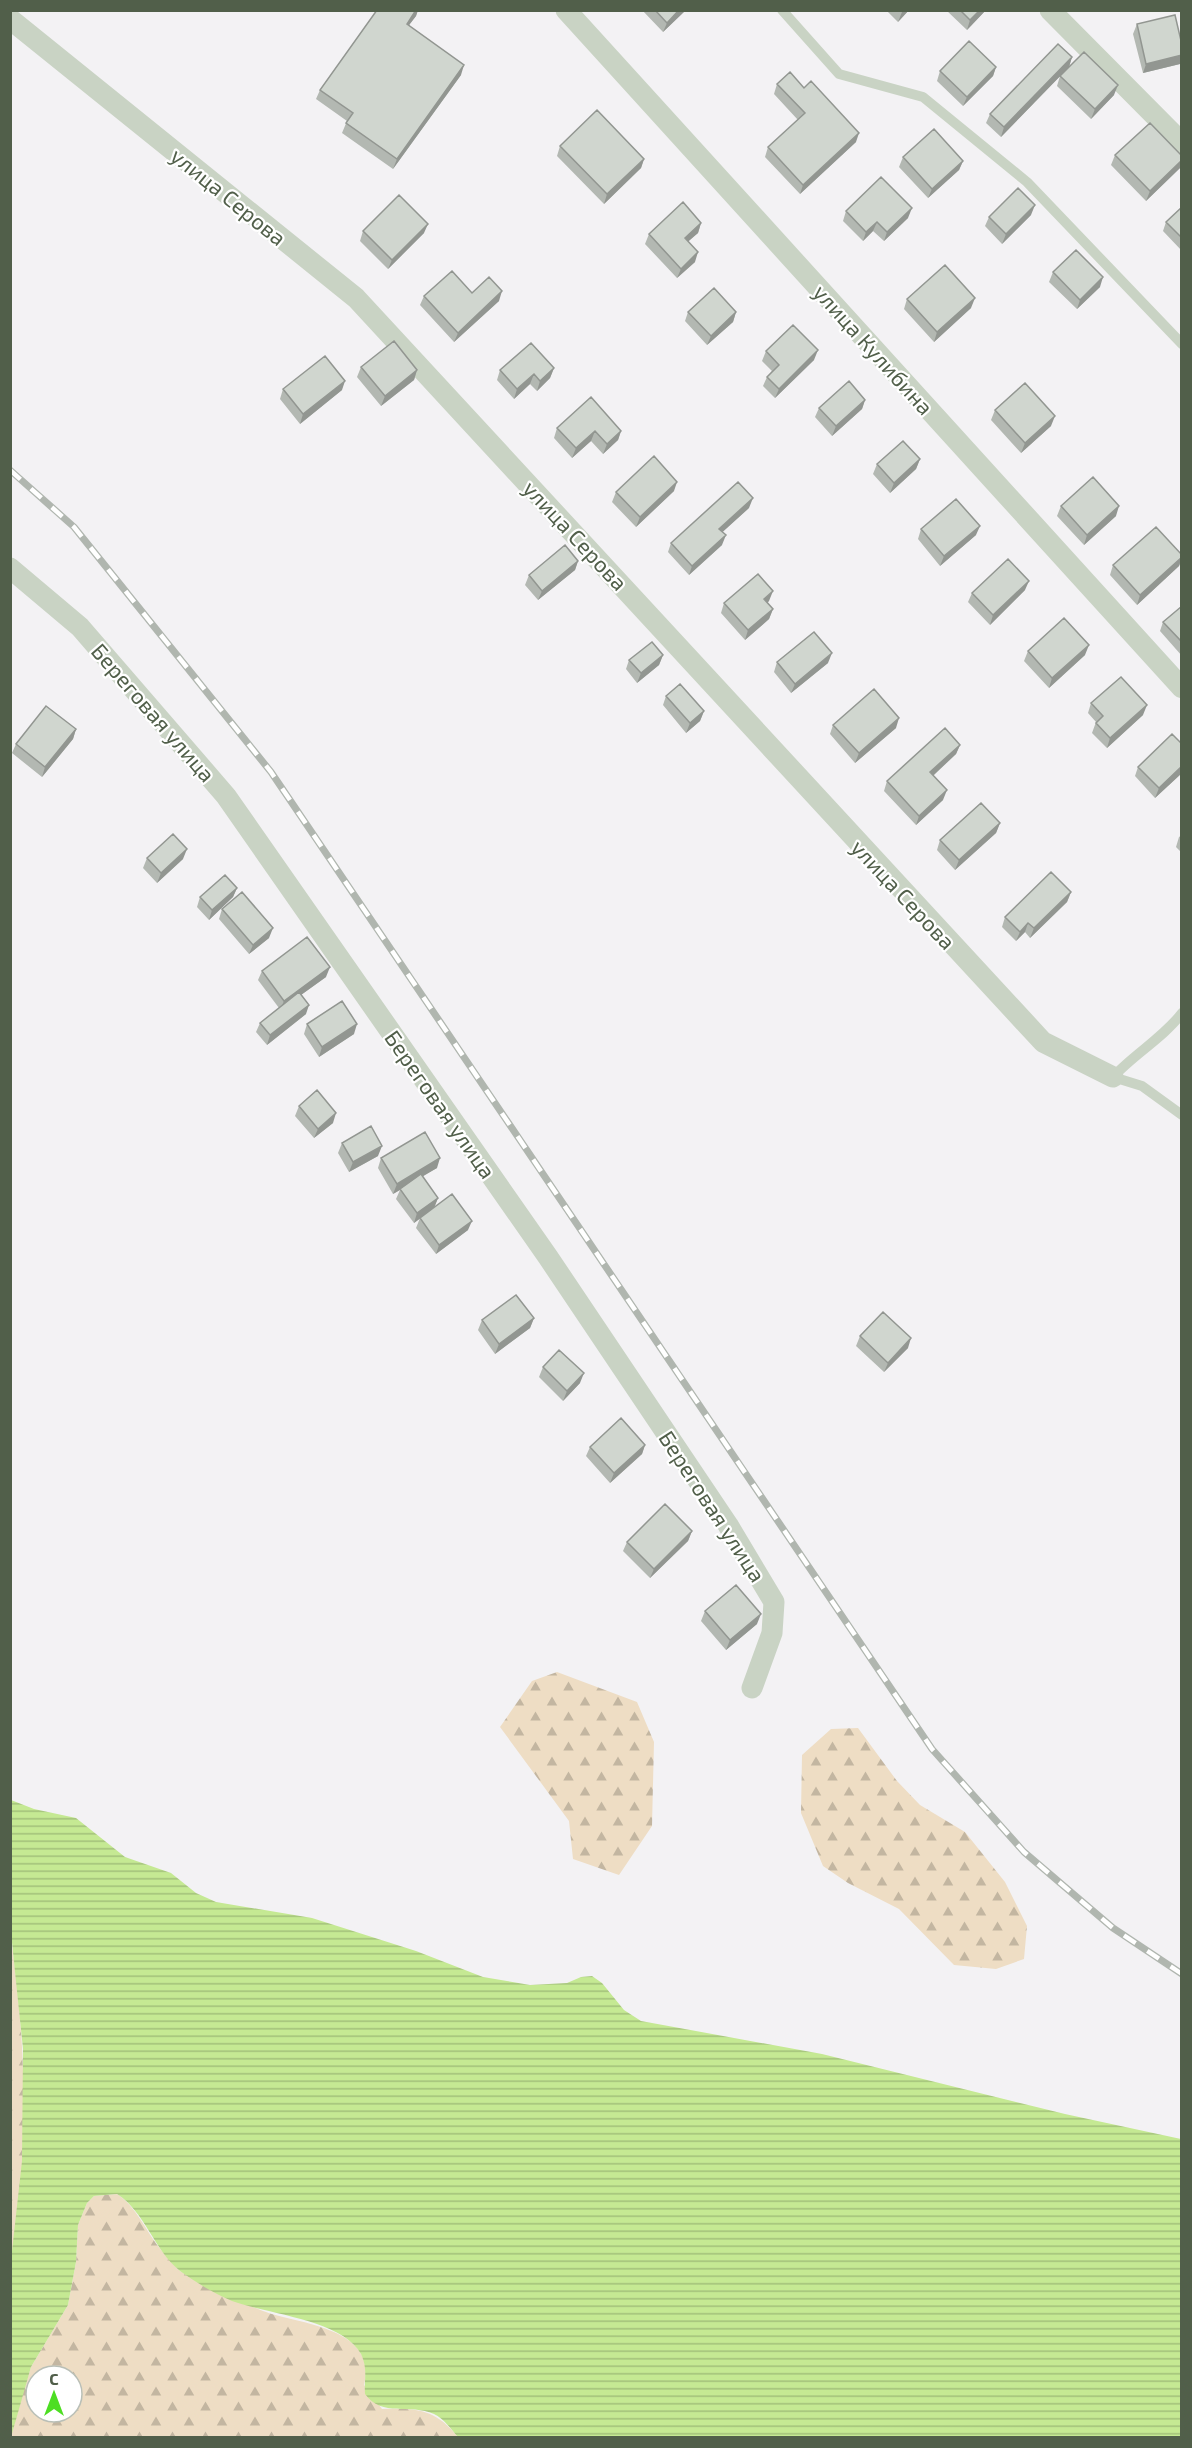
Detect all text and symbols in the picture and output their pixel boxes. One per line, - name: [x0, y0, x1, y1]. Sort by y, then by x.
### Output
- street label: улица Серова: [166, 142, 292, 251]
- street label: улица Кулибина: [808, 279, 939, 420]
- street label: улица Серова: [518, 475, 633, 596]
- street label: Береговая улица: [86, 637, 221, 787]
- street label: улица Серова: [846, 834, 961, 955]
- street label: Береговая улица: [379, 1025, 502, 1184]
- street label: Береговая улица: [654, 1426, 772, 1587]
- north arrow: [24, 2364, 84, 2424]
- text: С: [49, 2369, 59, 2388]

